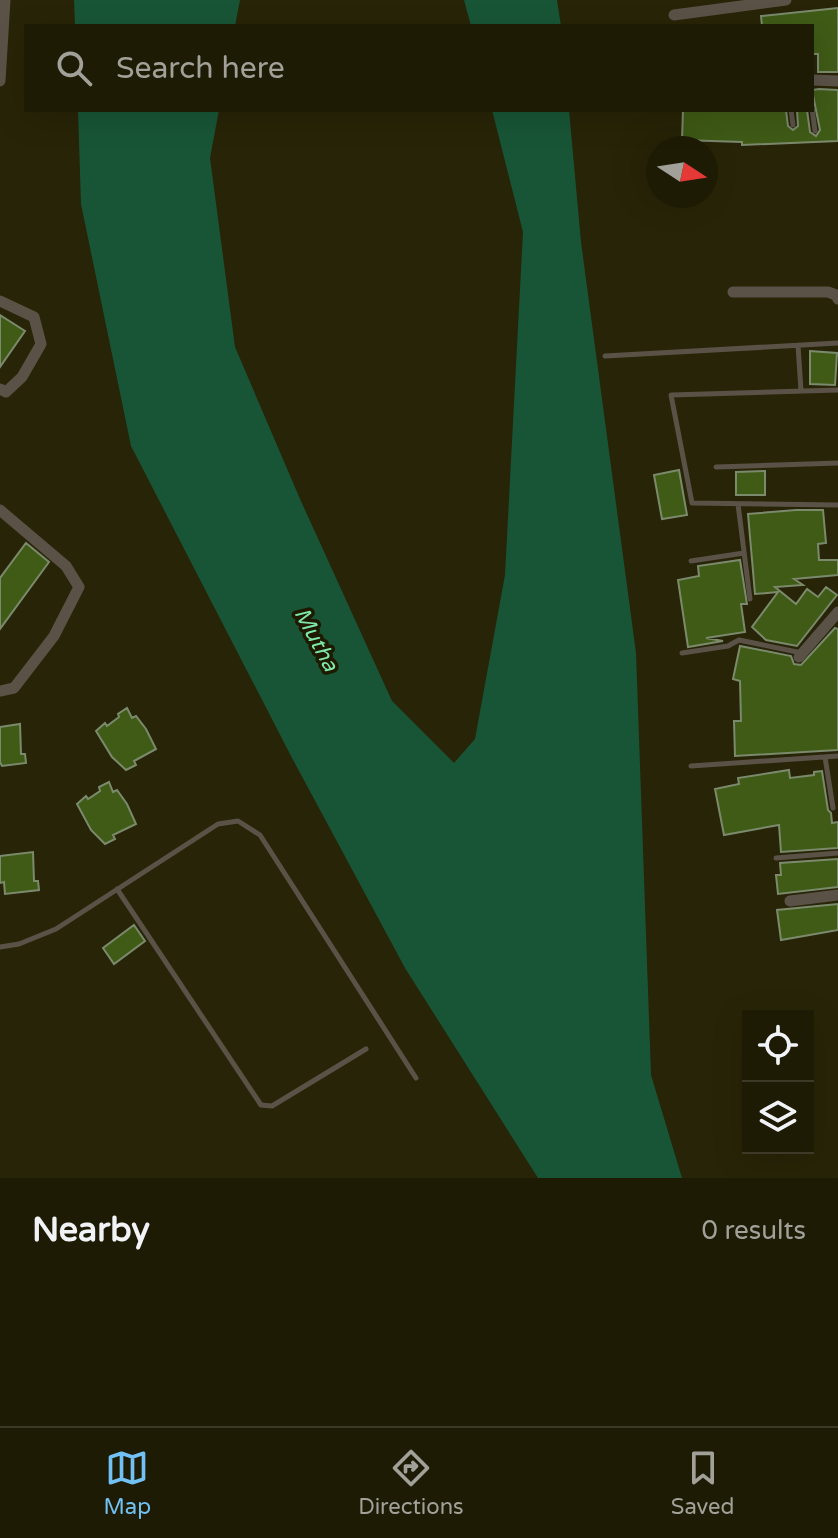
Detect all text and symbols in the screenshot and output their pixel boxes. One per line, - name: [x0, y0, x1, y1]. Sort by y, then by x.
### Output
- search box: [24, 24, 814, 112]
- icon: search: [52, 46, 96, 90]
- text: Search here: [116, 50, 285, 87]
- north arrow: [646, 136, 718, 208]
- water label: Mutha: [289, 603, 344, 676]
- map controls: [742, 1010, 814, 1154]
- button: locate: [742, 1010, 814, 1082]
- button: layers: [742, 1082, 814, 1154]
- text: Nearby: [32, 1210, 150, 1251]
- text: 0 results: [701, 1215, 806, 1246]
- tab: Map: [104, 1446, 151, 1520]
- tab: Directions: [358, 1446, 464, 1520]
- tab: Saved: [671, 1446, 734, 1520]

